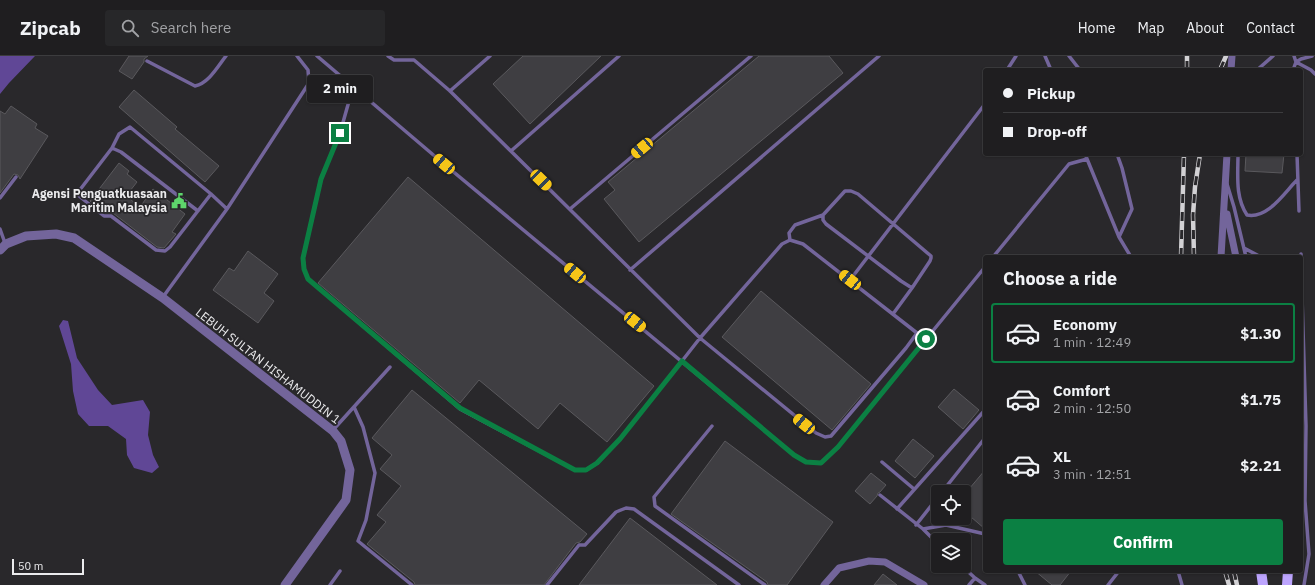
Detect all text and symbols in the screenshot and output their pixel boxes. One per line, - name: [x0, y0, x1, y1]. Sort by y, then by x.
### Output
- search box: [105, 10, 385, 46]
- text: Zipcab: [20, 16, 81, 40]
- icon: search: [119, 17, 141, 39]
- text: Search here: [151, 18, 231, 37]
- text: Home: [1078, 19, 1115, 37]
- text: Map: [1137, 19, 1164, 37]
- text: About: [1186, 19, 1224, 37]
- text: Contact: [1246, 19, 1295, 37]
- callout: 2 min: [307, 75, 373, 103]
- text: 2 min: [323, 80, 357, 97]
- text: Pickup: [1027, 84, 1075, 103]
- text: Drop-off: [1027, 122, 1087, 141]
- route end: [331, 124, 349, 142]
- car: [629, 136, 655, 160]
- car: [431, 152, 457, 176]
- car: [528, 167, 554, 193]
- place label: Agensi Penguatkuasaan Maritim Malaysia: [32, 186, 167, 215]
- public building icon: Agensi Penguatkuasaan Maritim Malaysia: [170, 192, 188, 210]
- car: [562, 261, 588, 285]
- text: Choose a ride: [1003, 267, 1117, 290]
- car: [837, 268, 863, 292]
- street label: LEBUH SULTAN HISHAMUDDIN 1: [193, 304, 344, 427]
- car: [622, 310, 648, 334]
- icon: car: [1005, 315, 1041, 351]
- text: Economy: [1053, 315, 1117, 334]
- text: $1.30: [1240, 324, 1281, 343]
- route start: [917, 330, 935, 348]
- text: 1 min · 12:49: [1053, 334, 1131, 351]
- icon: car: [1005, 381, 1041, 417]
- text: Comfort: [1053, 381, 1110, 400]
- text: $1.75: [1240, 390, 1281, 409]
- text: 2 min · 12:50: [1053, 400, 1131, 417]
- car: [791, 412, 817, 436]
- icon: car: [1005, 447, 1041, 483]
- text: XL: [1053, 447, 1071, 466]
- text: $2.21: [1240, 456, 1281, 475]
- text: 3 min · 12:51: [1053, 466, 1131, 483]
- map controls: [931, 485, 971, 573]
- button: locate: [931, 485, 971, 525]
- button: Confirm: [1003, 519, 1283, 565]
- button: layers: [931, 533, 971, 573]
- scale bar: [12, 557, 84, 576]
- text: 50 m: [18, 559, 43, 573]

